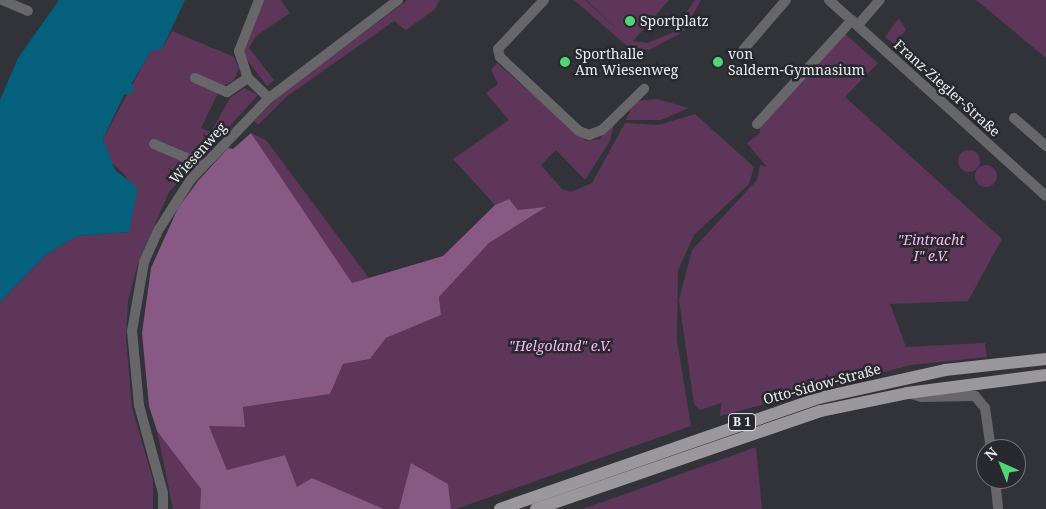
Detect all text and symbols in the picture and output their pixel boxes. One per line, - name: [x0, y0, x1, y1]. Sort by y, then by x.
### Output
- place label: Sportplatz: [640, 13, 709, 29]
- marker: Sportplatz: [624, 15, 636, 27]
- street label: Franz-Ziegler-Straße: [891, 36, 1003, 140]
- place label: Sporthalle Am Wiesenweg: [575, 46, 678, 78]
- place label: von Saldern-Gymnasium: [728, 46, 865, 78]
- marker: Sporthalle Am Wiesenweg: [559, 56, 571, 68]
- marker: von Saldern-Gymnasium: [712, 56, 724, 68]
- street label: Wiesenweg: [166, 119, 230, 187]
- park label: "Eintracht I" e.V.: [898, 232, 964, 264]
- park label: "Helgoland" e.V.: [509, 338, 611, 354]
- street label: Otto-Sidow-Straße: [761, 360, 883, 408]
- road number: B 1: [727, 412, 757, 432]
- north arrow: [976, 439, 1026, 489]
- text: N: [980, 443, 1001, 464]

